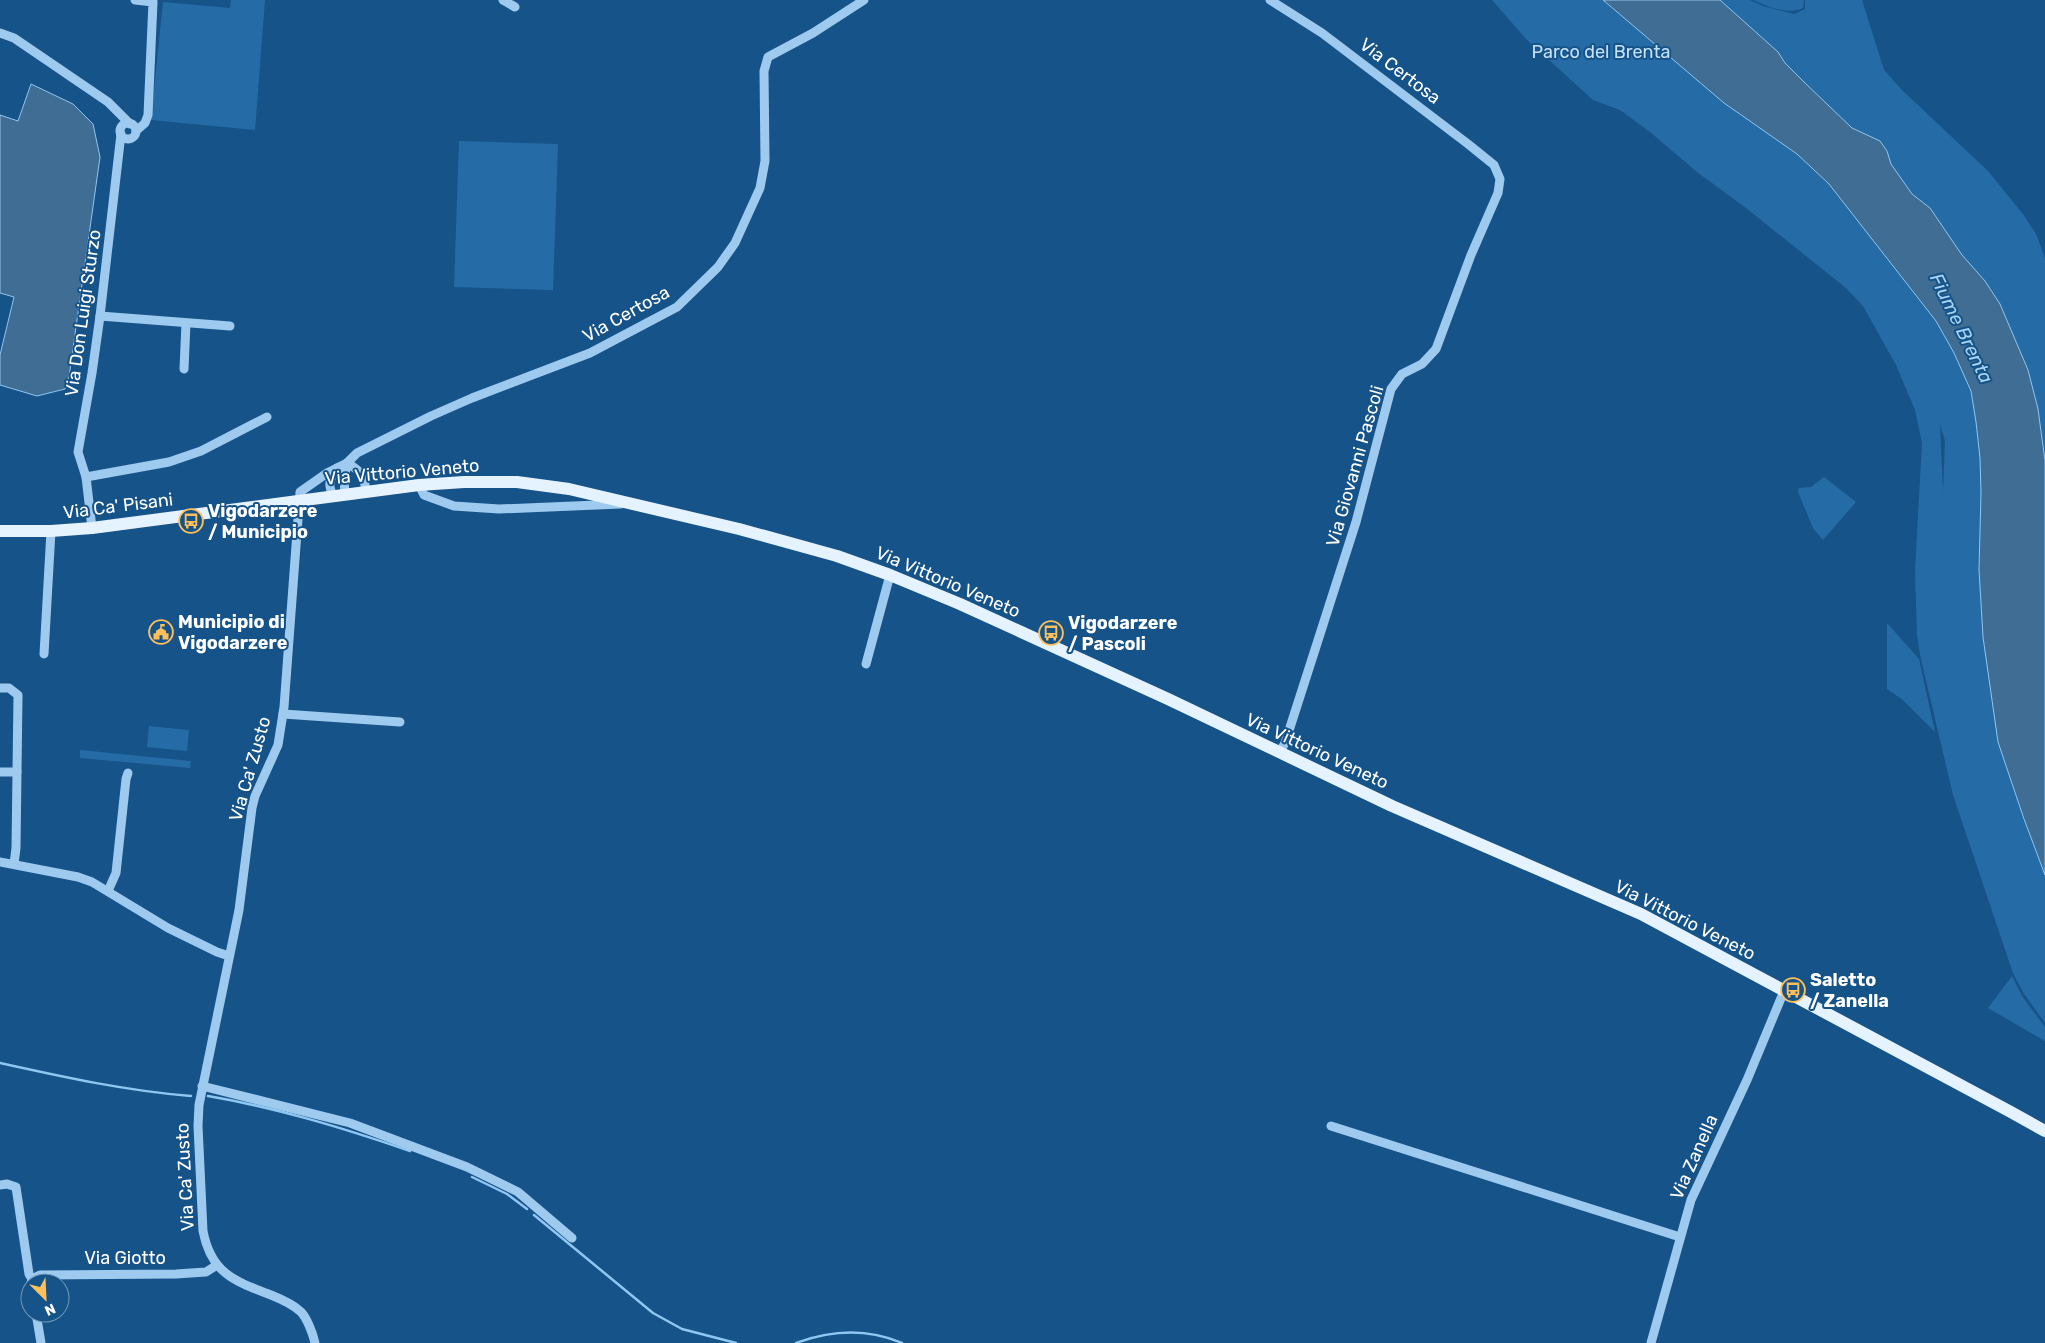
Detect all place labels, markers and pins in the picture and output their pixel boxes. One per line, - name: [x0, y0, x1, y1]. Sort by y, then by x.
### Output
- place label: Vigodarzere / Municipio: [208, 500, 318, 543]
- bus stop icon: Vigodarzere / Municipio: [178, 508, 204, 534]
- place label: Municipio di Vigodarzere: [178, 611, 288, 654]
- place label: Vigodarzere / Pascoli: [1068, 612, 1178, 655]
- public building icon: Municipio di Vigodarzere: [148, 619, 174, 645]
- bus stop icon: Vigodarzere / Pascoli: [1038, 620, 1064, 646]
- place label: Saletto / Zanella: [1810, 969, 1889, 1012]
- bus stop icon: Saletto / Zanella: [1780, 977, 1806, 1003]

